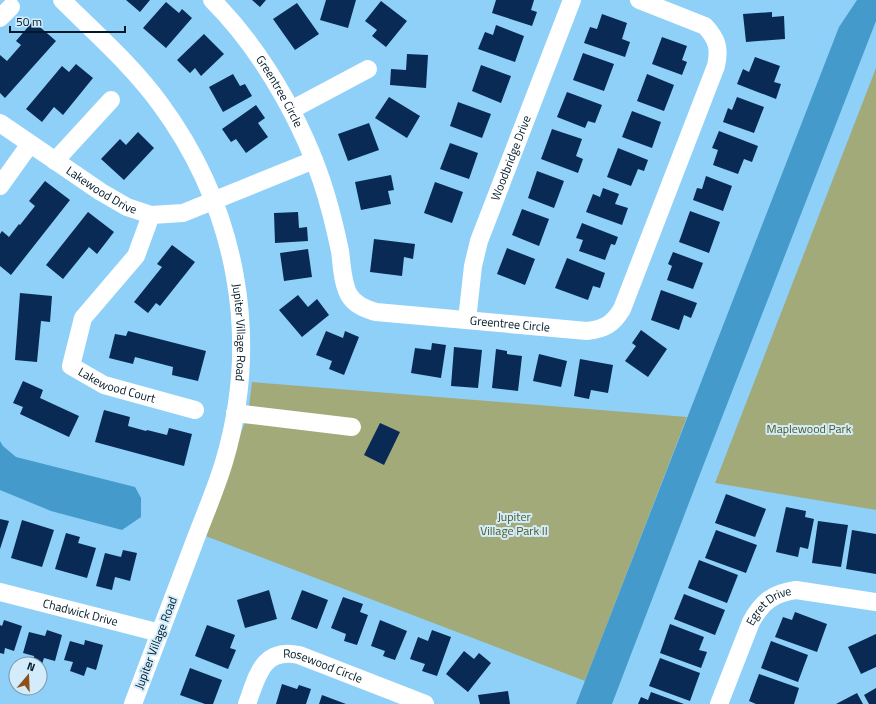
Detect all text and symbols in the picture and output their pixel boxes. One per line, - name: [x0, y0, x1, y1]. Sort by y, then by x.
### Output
- scale bar: [10, 8, 125, 34]
- text: 50 m: [16, 12, 42, 31]
- street label: Greentree Circle: [251, 51, 308, 130]
- street label: Woodbridge Drive: [485, 112, 536, 203]
- street label: Lakewood Drive: [62, 161, 140, 219]
- street label: Jupiter Village Road: [227, 282, 251, 382]
- street label: Greentree Circle: [469, 310, 551, 337]
- street label: Lakewood Court: [75, 362, 159, 408]
- park label: Maplewood Park: [767, 419, 852, 438]
- park label: Jupiter Village Park II: [480, 507, 548, 540]
- street label: Egret Drive: [741, 581, 793, 629]
- street label: Chadwick Drive: [41, 593, 120, 631]
- street label: Jupiter Village Road: [129, 594, 182, 692]
- street label: Rosewood Circle: [283, 644, 365, 688]
- north arrow: [8, 656, 48, 696]
- text: N: [25, 658, 37, 675]

